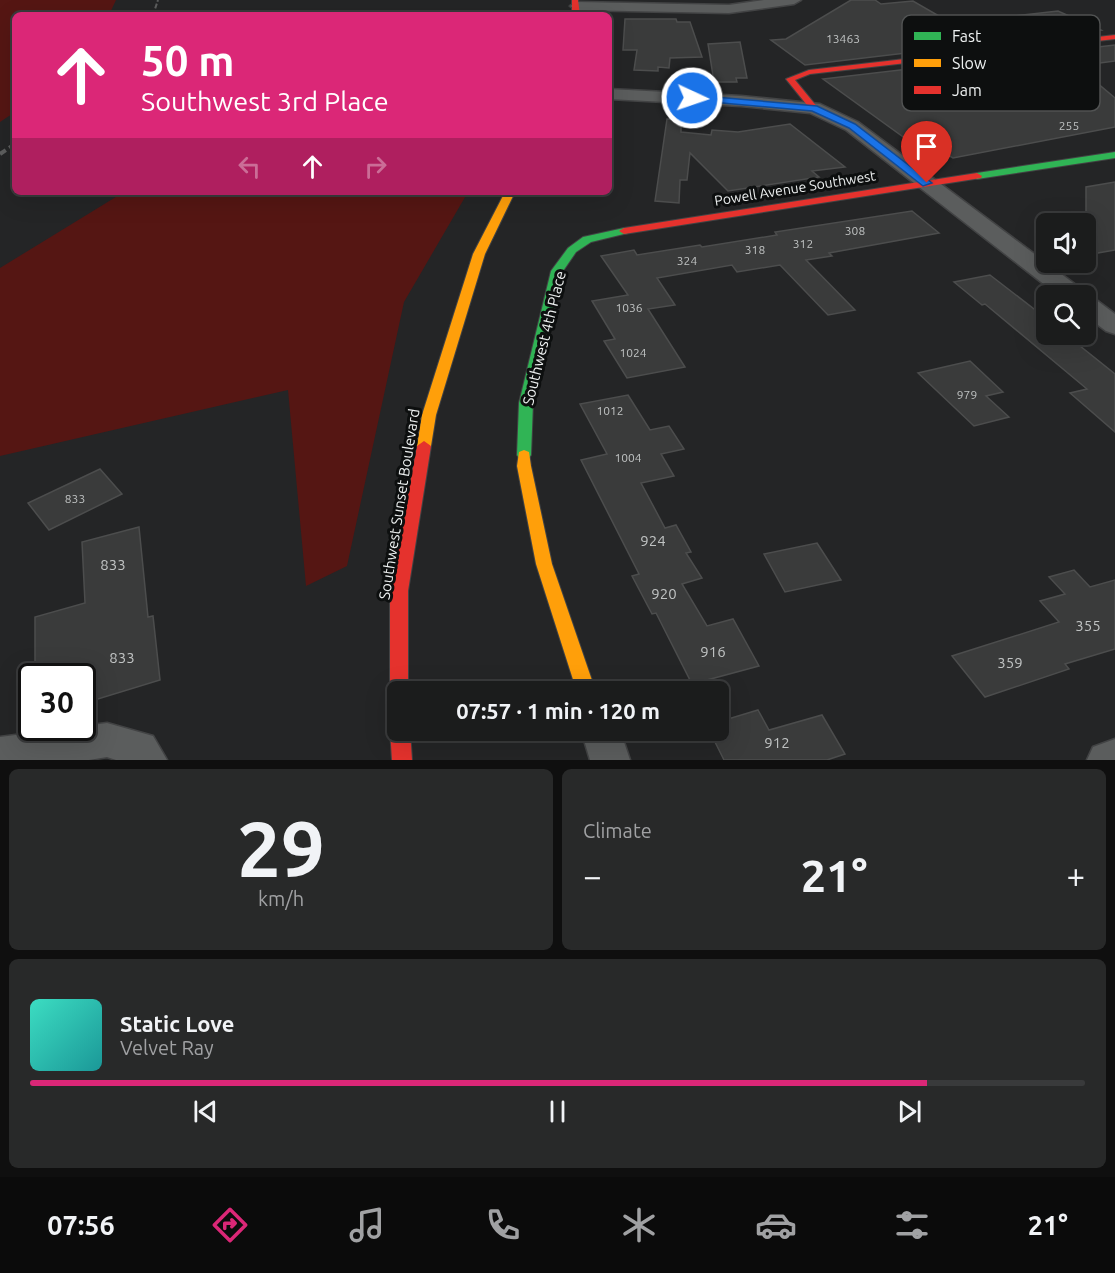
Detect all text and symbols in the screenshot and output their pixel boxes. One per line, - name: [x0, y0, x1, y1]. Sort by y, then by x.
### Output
- legend: [902, 15, 1100, 111]
- text: Fast: [952, 27, 982, 45]
- house number: 13463: [826, 32, 860, 45]
- icon: ahead: [42, 36, 120, 114]
- text: 50 m: [141, 37, 235, 84]
- text: Slow: [952, 54, 987, 72]
- position arrow: [660, 66, 724, 130]
- text: Jam: [952, 81, 982, 99]
- text: Southwest 3rd Place: [141, 86, 389, 116]
- house number: 255: [1059, 119, 1079, 132]
- pin: [901, 121, 952, 183]
- icon: arrive: [910, 130, 943, 163]
- icon: left: [233, 150, 266, 183]
- icon: ahead: [296, 150, 329, 183]
- icon: right: [359, 150, 392, 183]
- street label: Powell Avenue Southwest: [713, 167, 877, 209]
- map controls: [1036, 213, 1096, 345]
- button: sound: [1036, 213, 1096, 273]
- house number: 308: [845, 224, 865, 237]
- house number: 312: [793, 237, 813, 250]
- house number: 318: [745, 243, 765, 256]
- house number: 324: [677, 254, 697, 267]
- street label: Southwest 4th Place: [519, 269, 569, 407]
- button: search: [1036, 285, 1096, 345]
- house number: 1036: [615, 301, 643, 314]
- house number: 1024: [619, 346, 647, 359]
- house number: 979: [957, 388, 977, 401]
- house number: 1012: [596, 404, 624, 417]
- street label: Southwest Sunset Boulevard: [376, 407, 422, 601]
- house number: 1004: [614, 451, 642, 464]
- house number: 833: [65, 492, 85, 505]
- house number: 924: [640, 532, 666, 549]
- house number: 833: [100, 556, 126, 573]
- house number: 920: [651, 585, 677, 602]
- house number: 355: [1075, 617, 1101, 634]
- house number: 916: [700, 643, 726, 660]
- house number: 833: [109, 649, 135, 666]
- house number: 359: [997, 654, 1023, 671]
- speed limit sign: 30: [18, 663, 96, 741]
- text: 07:57 · 1 min · 120 m: [456, 698, 660, 723]
- house number: 912: [764, 734, 790, 751]
- text: 29: [237, 804, 325, 892]
- text: Climate: [583, 819, 652, 842]
- text: 21°: [801, 850, 867, 901]
- text: −: [583, 857, 602, 894]
- text: +: [1066, 857, 1085, 894]
- text: km/h: [258, 887, 304, 910]
- text: Static Love: [120, 1011, 235, 1036]
- text: Velvet Ray: [120, 1036, 214, 1059]
- icon: previous: [189, 1095, 222, 1128]
- icon: pause: [541, 1095, 574, 1128]
- icon: next: [893, 1095, 926, 1128]
- icon: directions: [209, 1204, 251, 1246]
- icon: music: [346, 1204, 388, 1246]
- icon: phone: [482, 1204, 524, 1246]
- icon: climate: [618, 1204, 660, 1246]
- icon: car: [755, 1204, 797, 1246]
- icon: filters: [891, 1204, 933, 1246]
- text: 07:56: [47, 1210, 115, 1240]
- text: 21°: [1028, 1210, 1068, 1240]

